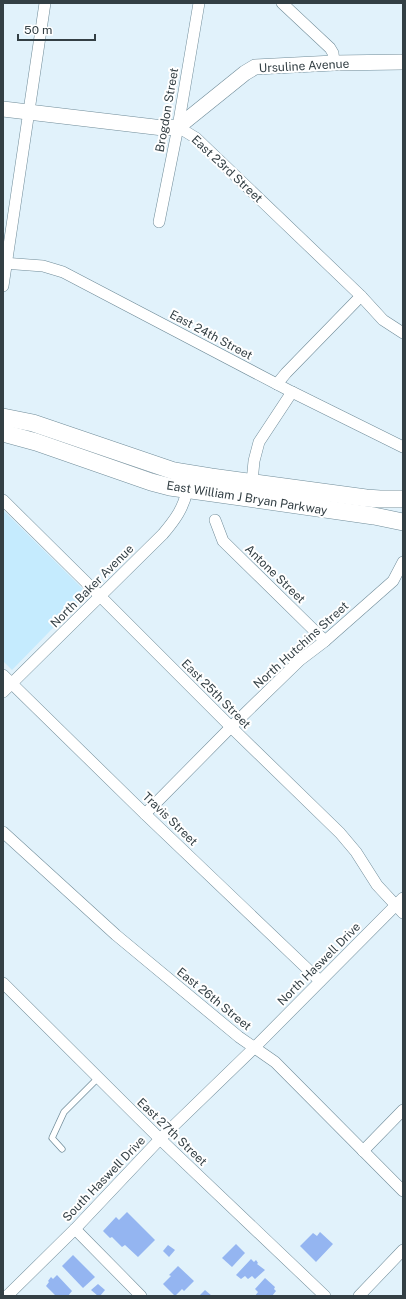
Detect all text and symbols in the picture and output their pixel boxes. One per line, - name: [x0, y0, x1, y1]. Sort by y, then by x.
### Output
- scale bar: [18, 16, 95, 42]
- text: 50 m: [24, 23, 52, 37]
- street label: Ursuline Avenue: [258, 57, 350, 75]
- street label: Brogdon Street: [153, 66, 181, 153]
- street label: East 23rd Street: [189, 133, 266, 206]
- street label: East 24th Street: [167, 307, 255, 363]
- street label: East William J Bryan Parkway: [166, 478, 329, 518]
- street label: North Baker Avenue: [48, 541, 137, 630]
- street label: Antone Street: [242, 542, 308, 606]
- street label: North Hutchins Street: [251, 599, 352, 691]
- street label: East 25th Street: [179, 657, 254, 732]
- street label: Travis Street: [140, 789, 201, 849]
- street label: North Haswell Drive: [275, 920, 363, 1008]
- street label: East 26th Street: [174, 965, 254, 1033]
- street label: East 27th Street: [134, 1095, 210, 1169]
- street label: South Haswell Drive: [60, 1133, 148, 1224]

